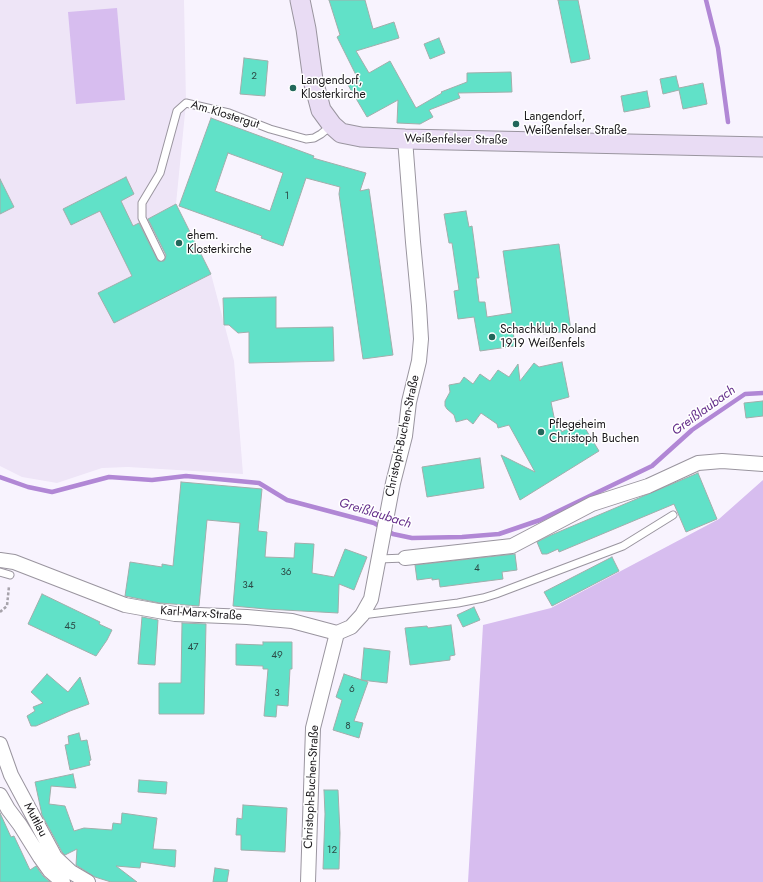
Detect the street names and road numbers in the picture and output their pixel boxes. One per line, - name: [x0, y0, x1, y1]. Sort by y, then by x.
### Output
- street label: Am Klostergut: [189, 98, 261, 132]
- street label: Weißenfelser Straße: [404, 132, 508, 148]
- street label: Christoph-Buchen-Straße: [383, 374, 423, 498]
- street label: Karl-Marx-Straße: [160, 604, 242, 624]
- street label: Christoph-Buchen-Straße: [302, 725, 322, 849]
- street label: Muttlau: [20, 800, 50, 840]

